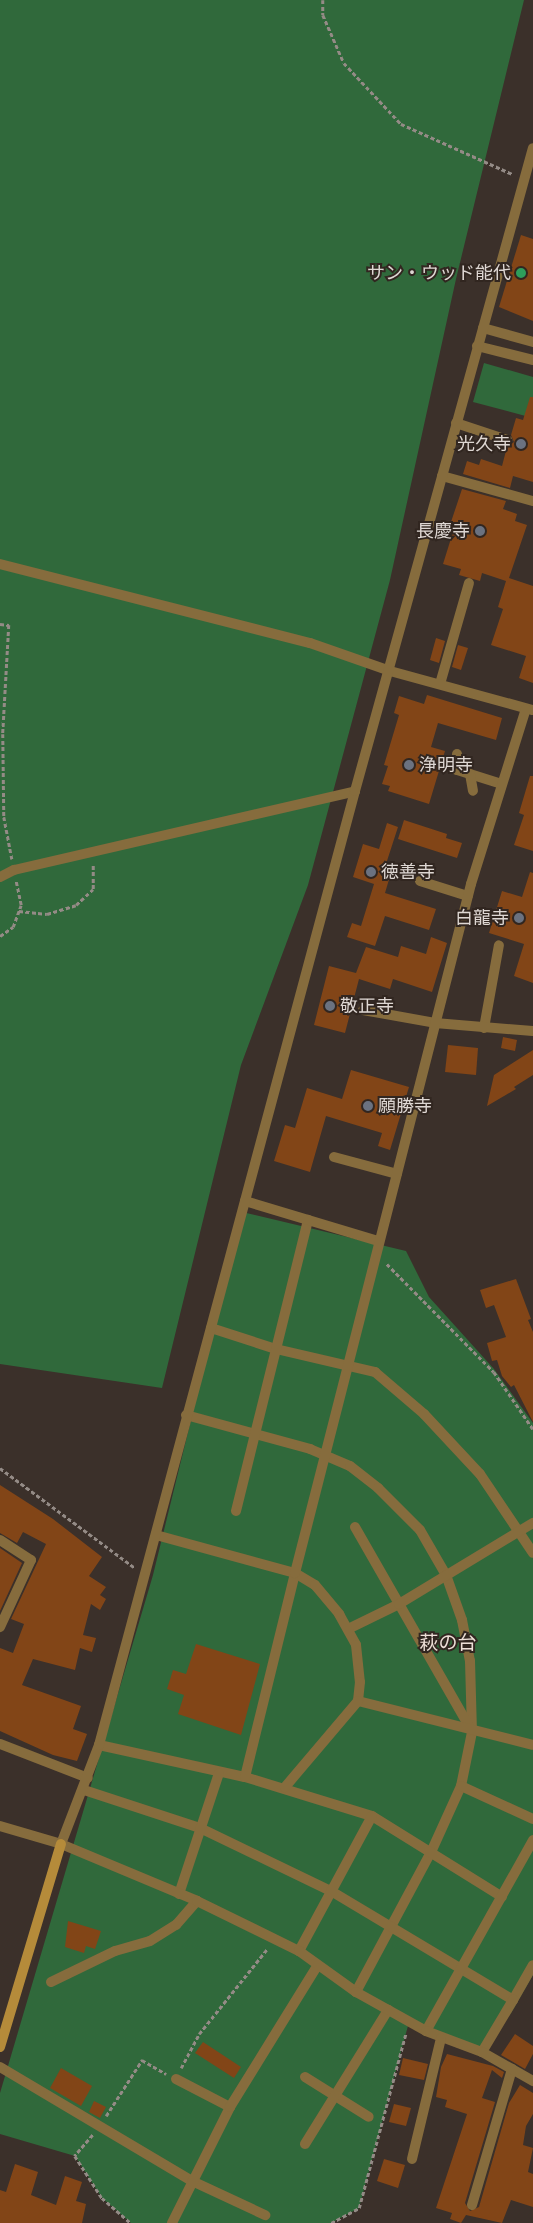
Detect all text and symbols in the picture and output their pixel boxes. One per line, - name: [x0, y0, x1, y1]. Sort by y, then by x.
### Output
- place label: サン・ウッド能代: [367, 262, 511, 284]
- marker: サン・ウッド能代: [515, 267, 527, 279]
- place label: 光久寺: [457, 433, 511, 455]
- marker: 光久寺: [515, 438, 527, 450]
- place label: 長慶寺: [416, 520, 470, 542]
- marker: 長慶寺: [474, 525, 486, 537]
- place label: 浄明寺: [419, 754, 473, 776]
- marker: 浄明寺: [403, 759, 415, 771]
- place label: 徳善寺: [381, 861, 435, 883]
- marker: 徳善寺: [365, 866, 377, 878]
- place label: 白龍寺: [455, 907, 509, 929]
- marker: 白龍寺: [513, 912, 525, 924]
- place label: 敬正寺: [340, 995, 394, 1017]
- marker: 敬正寺: [324, 1000, 336, 1012]
- place label: 願勝寺: [378, 1095, 432, 1117]
- marker: 願勝寺: [362, 1100, 374, 1112]
- district label: 萩の台: [420, 1632, 476, 1654]

